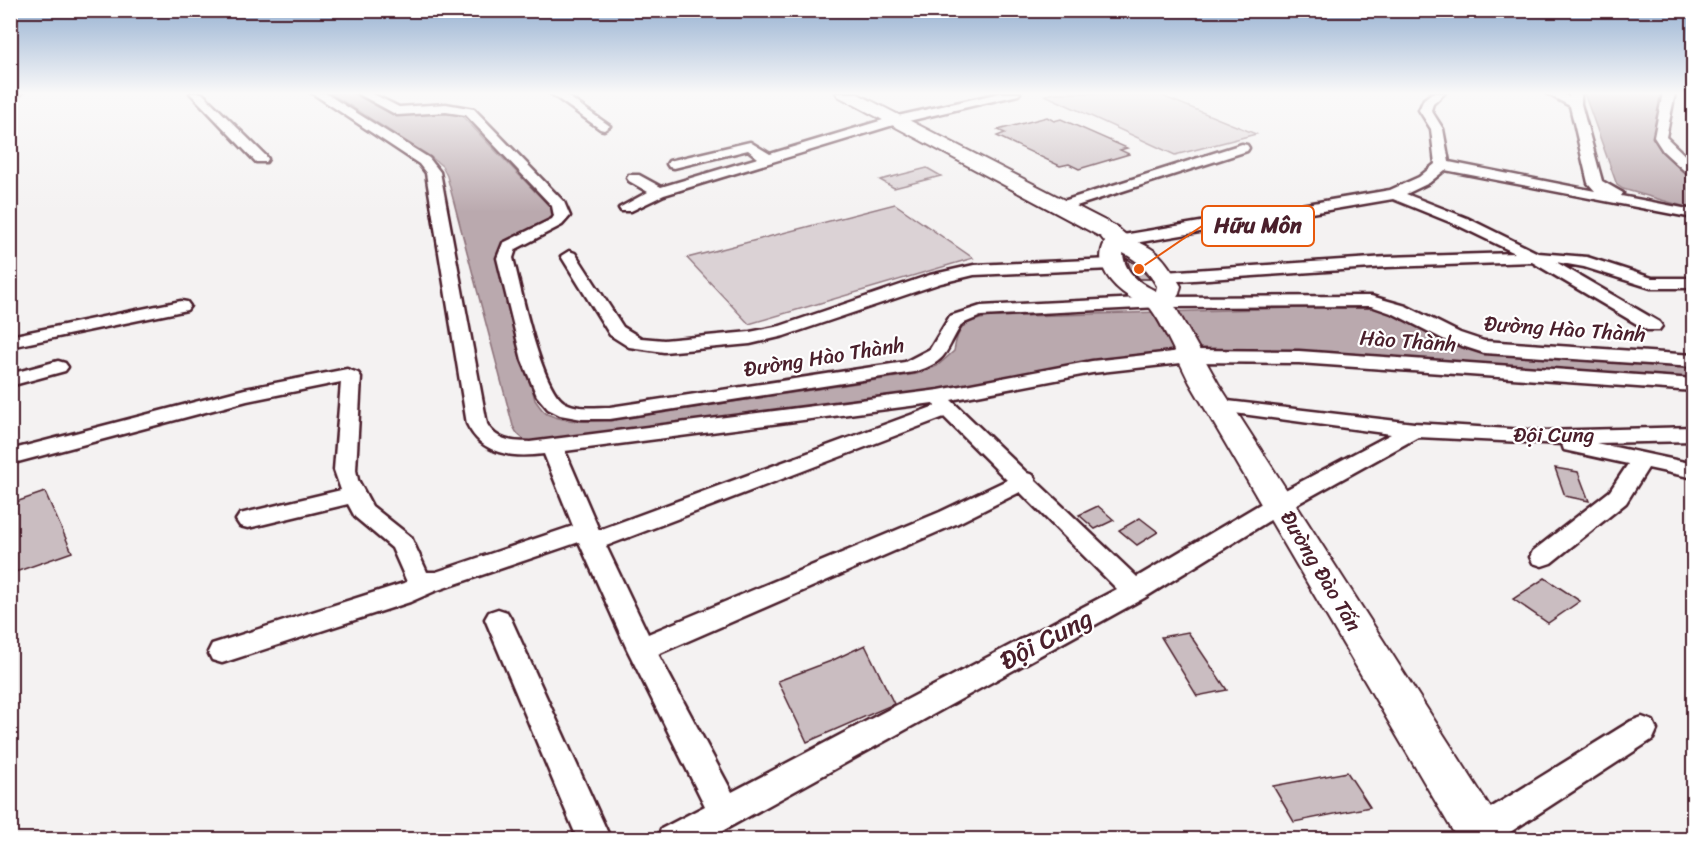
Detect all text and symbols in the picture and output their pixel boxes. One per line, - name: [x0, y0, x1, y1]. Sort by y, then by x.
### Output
- callout: Hữu Môn: [1202, 206, 1314, 246]
- text: Hữu Môn: [1213, 206, 1302, 245]
- street label: Đường Hào Thành: [1483, 304, 1647, 354]
- street label: Hào Thành: [1359, 319, 1457, 363]
- street label: Đường Hào Thành: [741, 326, 907, 388]
- street label: Đội Cung: [1514, 416, 1595, 454]
- street label: Đường Đào Tấn: [1270, 503, 1372, 639]
- street label: Đội Cung: [991, 595, 1101, 683]

